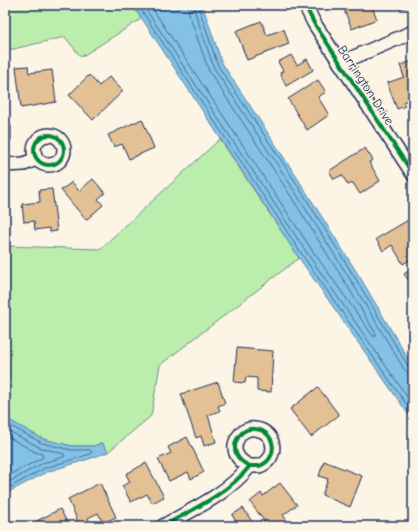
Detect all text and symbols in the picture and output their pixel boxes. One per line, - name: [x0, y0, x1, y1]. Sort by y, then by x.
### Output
- street label: Barrington Drive: [335, 42, 398, 128]

